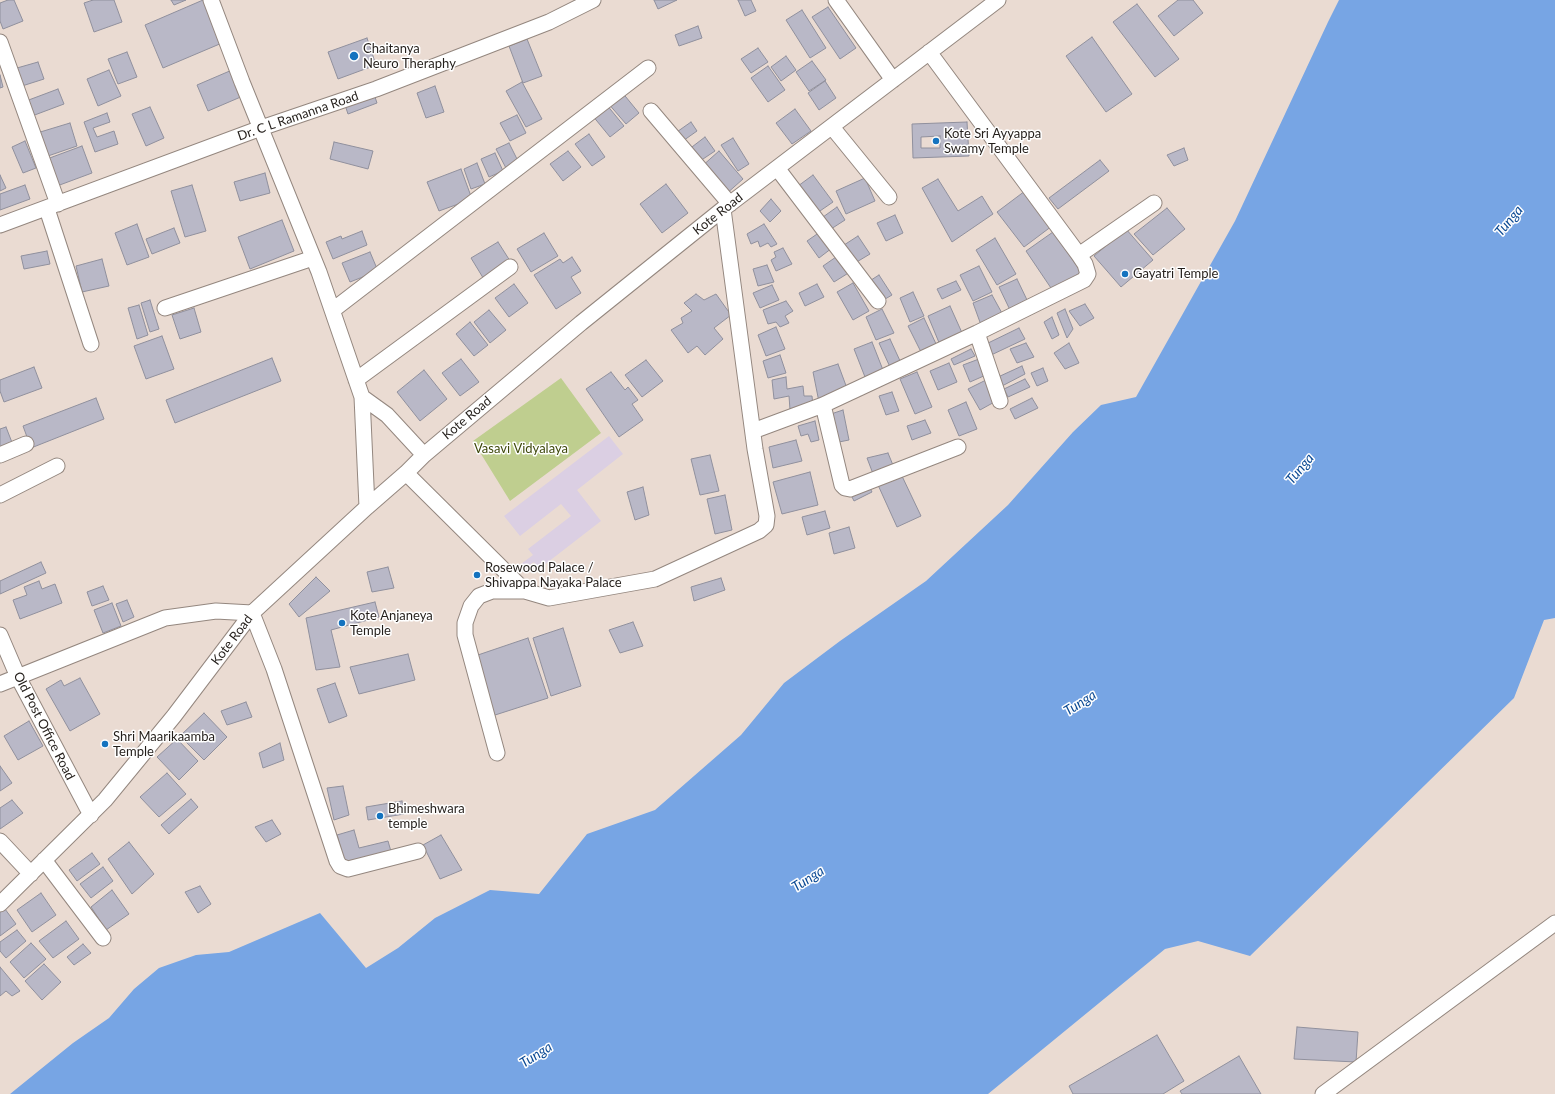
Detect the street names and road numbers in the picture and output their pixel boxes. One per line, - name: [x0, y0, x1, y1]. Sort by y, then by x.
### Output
- street label: Dr. C L Ramanna Road: [235, 88, 361, 144]
- street label: Kote Road: [690, 190, 746, 238]
- street label: Kote Road: [439, 393, 495, 443]
- street label: Kote Road: [208, 612, 256, 668]
- street label: Old Post Office Road: [10, 669, 78, 783]

